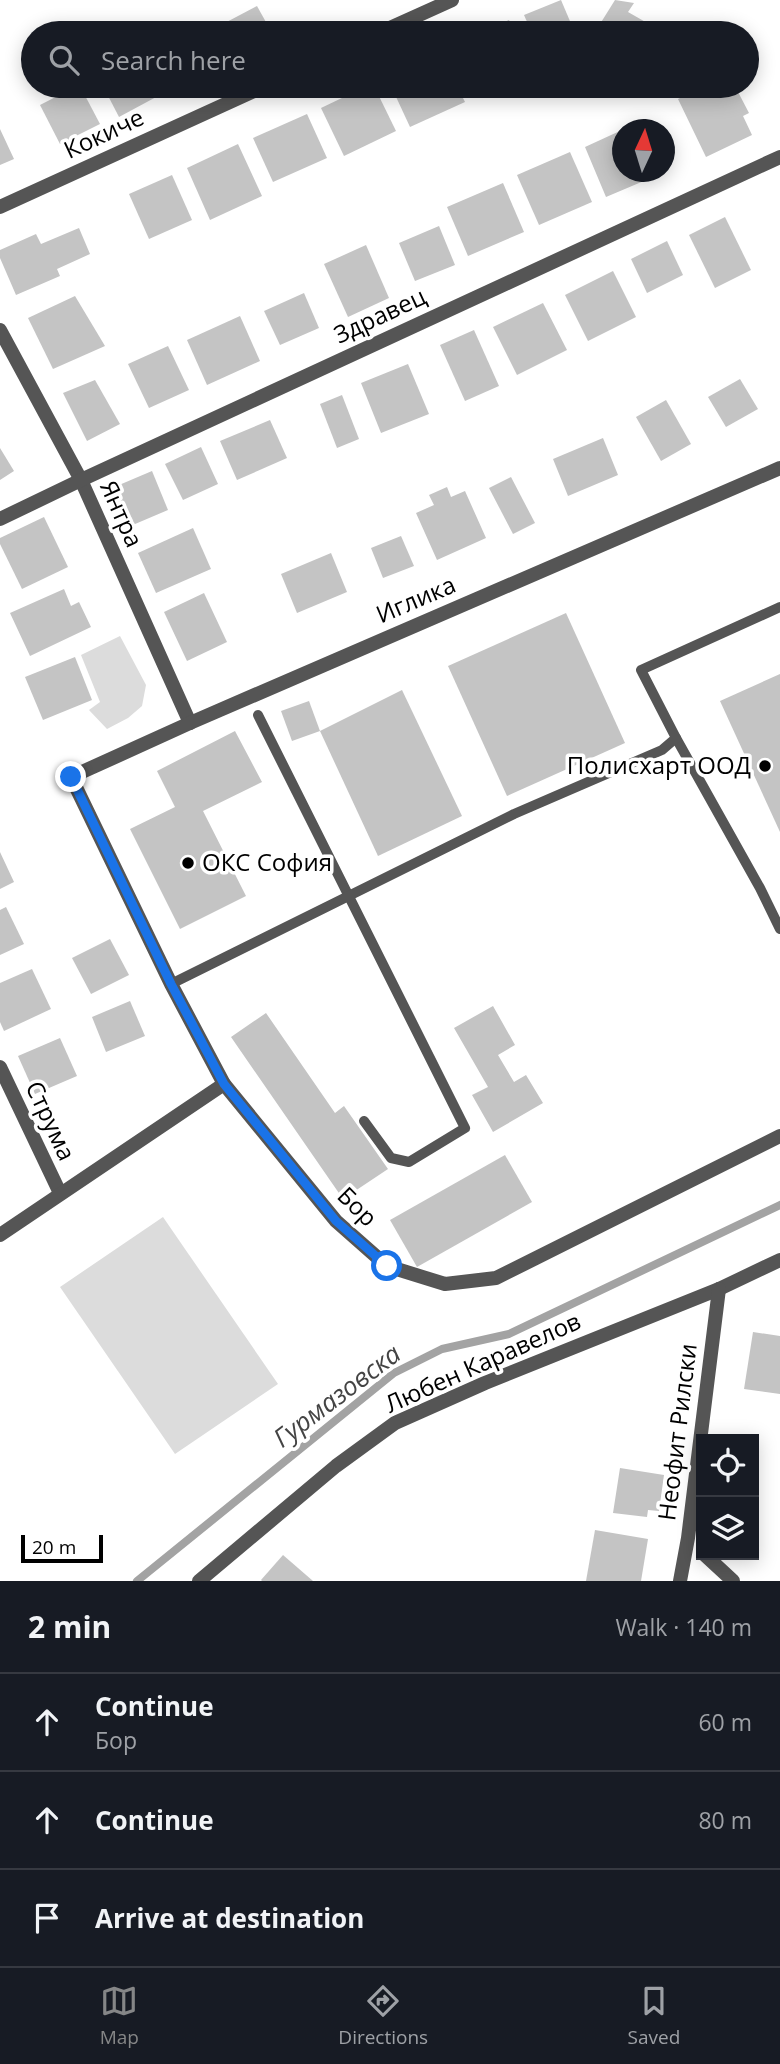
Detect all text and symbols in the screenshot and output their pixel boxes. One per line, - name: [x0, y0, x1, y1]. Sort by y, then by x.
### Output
- search box: [21, 21, 759, 98]
- icon: search: [45, 41, 83, 79]
- text: Search here: [101, 42, 246, 78]
- street label: Кокиче: [58, 100, 149, 166]
- north arrow: [612, 119, 675, 182]
- street label: Здравец: [328, 279, 431, 350]
- street label: Янтра: [93, 475, 152, 552]
- street label: Иглика: [371, 567, 460, 630]
- place label: Полисхарт ООД: [567, 748, 751, 781]
- marker: Полисхарт ООД: [757, 758, 773, 774]
- route end: [55, 761, 86, 792]
- place label: ОКС София: [202, 845, 332, 878]
- marker: ОКС София: [180, 855, 196, 871]
- street label: Струма: [19, 1075, 84, 1165]
- street label: Бор: [331, 1179, 385, 1233]
- route start: [371, 1250, 402, 1281]
- street label: Любен Каравелов: [379, 1304, 586, 1420]
- water label: Гурмазовска: [265, 1335, 408, 1455]
- street label: Неофит Рилски: [649, 1341, 704, 1522]
- map controls: [696, 1434, 759, 1560]
- button: locate: [696, 1434, 759, 1497]
- button: layers: [696, 1497, 759, 1560]
- scale bar: [21, 1532, 103, 1564]
- text: 20 m: [32, 1534, 76, 1560]
- text: 2 min: [28, 1606, 111, 1647]
- text: Walk · 140 m: [615, 1611, 752, 1643]
- text: Continue: [95, 1688, 214, 1724]
- icon: ahead: [28, 1703, 66, 1741]
- text: 60 m: [698, 1706, 752, 1738]
- text: Бор: [95, 1724, 137, 1756]
- icon: ahead: [28, 1801, 66, 1839]
- text: Continue: [95, 1802, 214, 1838]
- text: 80 m: [698, 1804, 752, 1836]
- icon: arrive: [28, 1899, 66, 1937]
- text: Arrive at destination: [95, 1900, 364, 1936]
- tab: Map: [100, 1982, 139, 2050]
- tab: Directions: [338, 1982, 428, 2050]
- tab: Saved: [628, 1982, 680, 2050]

